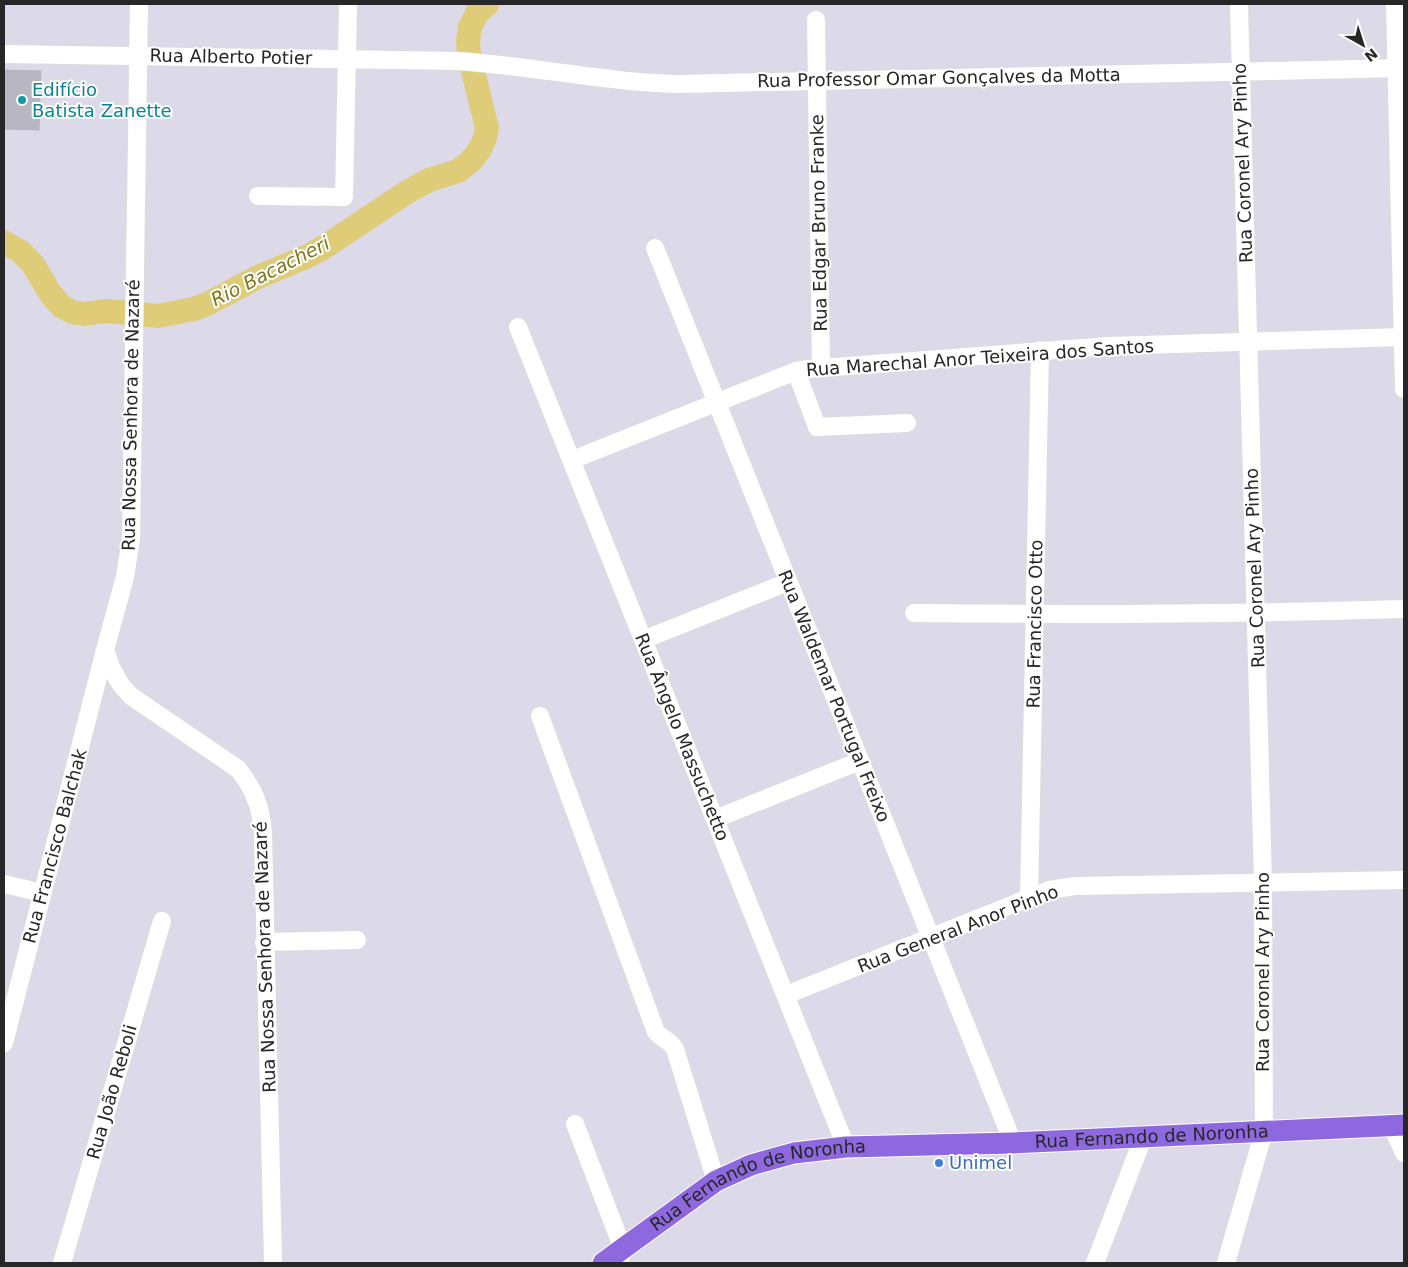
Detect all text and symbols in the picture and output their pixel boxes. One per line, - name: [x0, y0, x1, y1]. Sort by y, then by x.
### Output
- north arrow: [1338, 20, 1388, 70]
- street label: Rua Alberto Potier: [150, 45, 313, 68]
- text: N: [1362, 45, 1381, 65]
- street label: Rua Coronel Ary Pinho: [1229, 63, 1256, 263]
- street label: Rua Professor Omar Gonçalves da Motta: [757, 64, 1121, 91]
- place label: Edifício Batista Zanette: [32, 79, 172, 121]
- marker: Edifício Batista Zanette: [16, 94, 28, 106]
- street label: Rua Edgar Bruno Franke: [806, 114, 831, 332]
- water label: Rio Bacacheri: [207, 231, 334, 310]
- street label: Rua Nossa Senhora de Nazaré: [118, 279, 143, 551]
- street label: Rua Marechal Anor Teixeira dos Santos: [805, 335, 1155, 380]
- street label: Rua Coronel Ary Pinho: [1241, 468, 1268, 668]
- street label: Rua Francisco Otto: [1023, 539, 1046, 709]
- street label: Rua Waldemar Portugal Freixo: [774, 567, 895, 825]
- street label: Rua Ângelo Massuchetto: [631, 630, 734, 844]
- street label: Rua Francisco Balchak: [18, 746, 91, 946]
- street label: Rua Nossa Senhora de Nazaré: [249, 821, 280, 1093]
- street label: Rua Coronel Ary Pinho: [1252, 872, 1273, 1072]
- street label: Rua General Anor Pinho: [854, 880, 1061, 977]
- street label: Rua João Reboli: [82, 1022, 141, 1162]
- street label: Rua Fernando de Noronha: [1034, 1120, 1269, 1152]
- street label: Rua Fernando de Noronha: [646, 1136, 866, 1235]
- place label: Unimel: [949, 1152, 1012, 1173]
- marker: Unimel: [933, 1157, 945, 1169]

